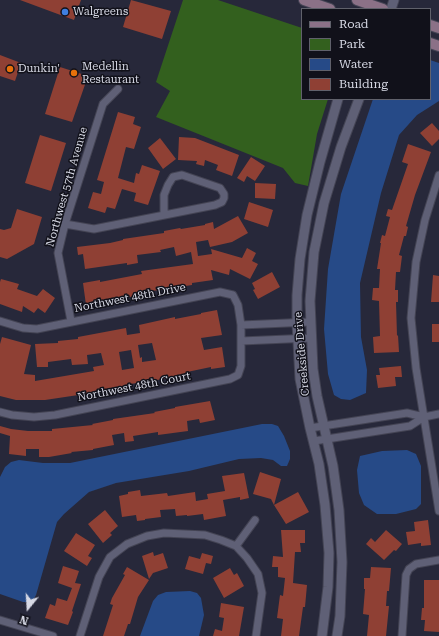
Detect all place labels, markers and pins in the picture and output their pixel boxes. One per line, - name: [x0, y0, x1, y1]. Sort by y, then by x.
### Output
- place label: Walgreens: [73, 5, 128, 19]
- marker: Walgreens: [60, 7, 70, 17]
- place label: Medellin Restaurant: [82, 60, 139, 86]
- place label: Dunkin': [18, 62, 60, 76]
- marker: Dunkin': [5, 64, 15, 74]
- marker: Medellin Restaurant: [69, 68, 79, 78]

